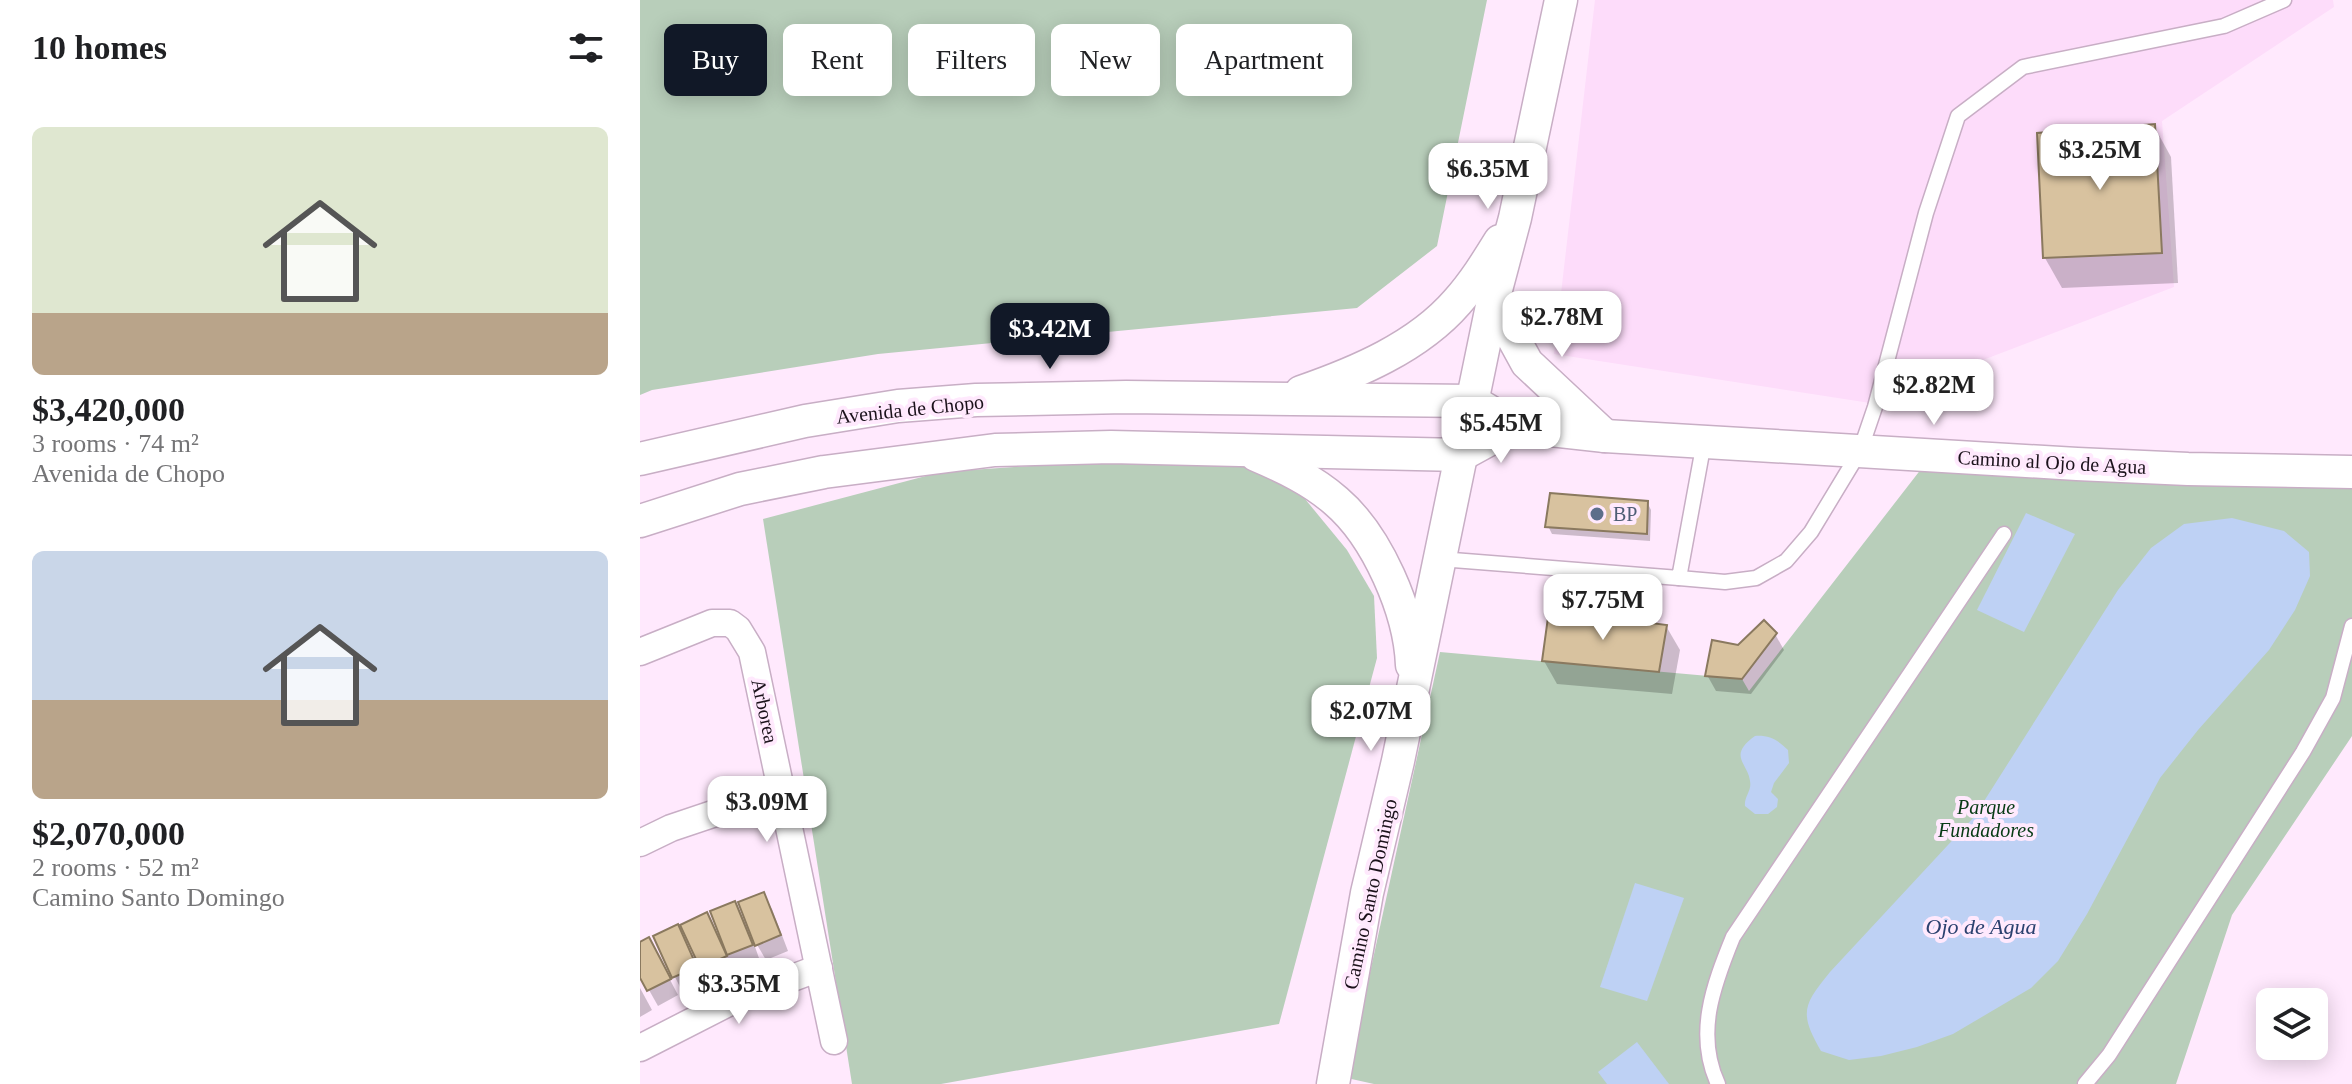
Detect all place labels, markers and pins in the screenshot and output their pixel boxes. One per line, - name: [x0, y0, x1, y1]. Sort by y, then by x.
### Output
- pin: $3.25M: [2035, 124, 2165, 192]
- pin: $6.35M: [1423, 143, 1553, 211]
- pin: $2.78M: [1497, 291, 1627, 359]
- pin: $3.42M: [985, 303, 1115, 371]
- pin: $2.82M: [1869, 359, 1999, 427]
- pin: $5.45M: [1436, 397, 1566, 465]
- place label: BP: [1613, 503, 1637, 525]
- marker: BP: [1588, 505, 1606, 523]
- pin: $7.75M: [1538, 574, 1668, 642]
- pin: $2.07M: [1306, 685, 1436, 753]
- pin: $3.09M: [702, 776, 832, 844]
- pin: $3.35M: [674, 958, 804, 1026]

